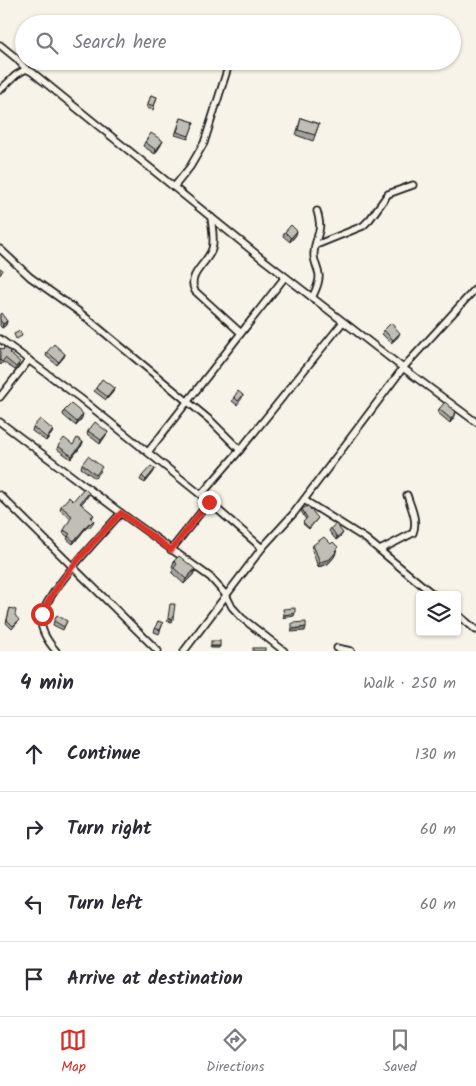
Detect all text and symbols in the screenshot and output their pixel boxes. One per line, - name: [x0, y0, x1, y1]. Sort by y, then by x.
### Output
- search box: [15, 15, 461, 70]
- text: Search here: [73, 28, 167, 58]
- icon: search: [33, 29, 61, 57]
- route end: [198, 491, 221, 514]
- map controls: [416, 591, 461, 636]
- button: layers: [416, 591, 461, 636]
- route start: [31, 603, 54, 626]
- text: 4 min: [20, 667, 74, 700]
- text: Walk · 250 m: [363, 671, 456, 696]
- text: Continue: [67, 739, 140, 769]
- icon: ahead: [20, 740, 48, 768]
- text: 130 m: [415, 742, 456, 767]
- text: Turn right: [67, 814, 152, 844]
- icon: right: [20, 815, 48, 843]
- text: 60 m: [420, 817, 456, 842]
- text: Turn left: [67, 889, 142, 919]
- icon: left: [20, 890, 48, 918]
- text: 60 m: [420, 892, 456, 917]
- text: Arrive at destination: [67, 964, 243, 994]
- icon: arrive: [20, 965, 48, 993]
- tab: Map: [59, 1026, 87, 1078]
- tab: Directions: [206, 1026, 264, 1078]
- tab: Saved: [383, 1026, 417, 1078]

